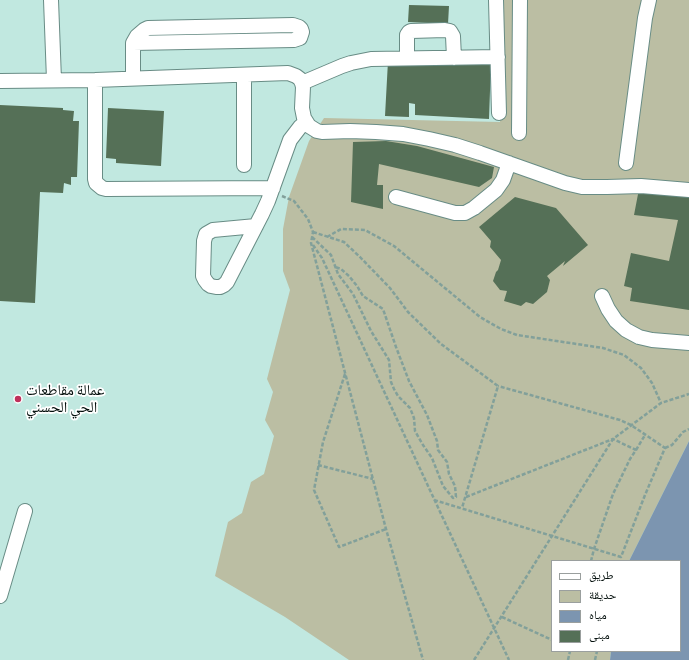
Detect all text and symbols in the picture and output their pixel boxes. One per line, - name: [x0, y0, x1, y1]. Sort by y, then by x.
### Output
- place label: عمالة مقاطعات الحي الحسني: [26, 381, 104, 416]
- marker: عمالة مقاطعات الحي الحسني: [13, 394, 23, 404]
- legend: [551, 560, 681, 652]
- text: طريق: [589, 567, 614, 581]
- text: حديقة: [589, 587, 617, 601]
- text: مياه: [589, 607, 607, 621]
- text: مبنى: [589, 627, 610, 641]

